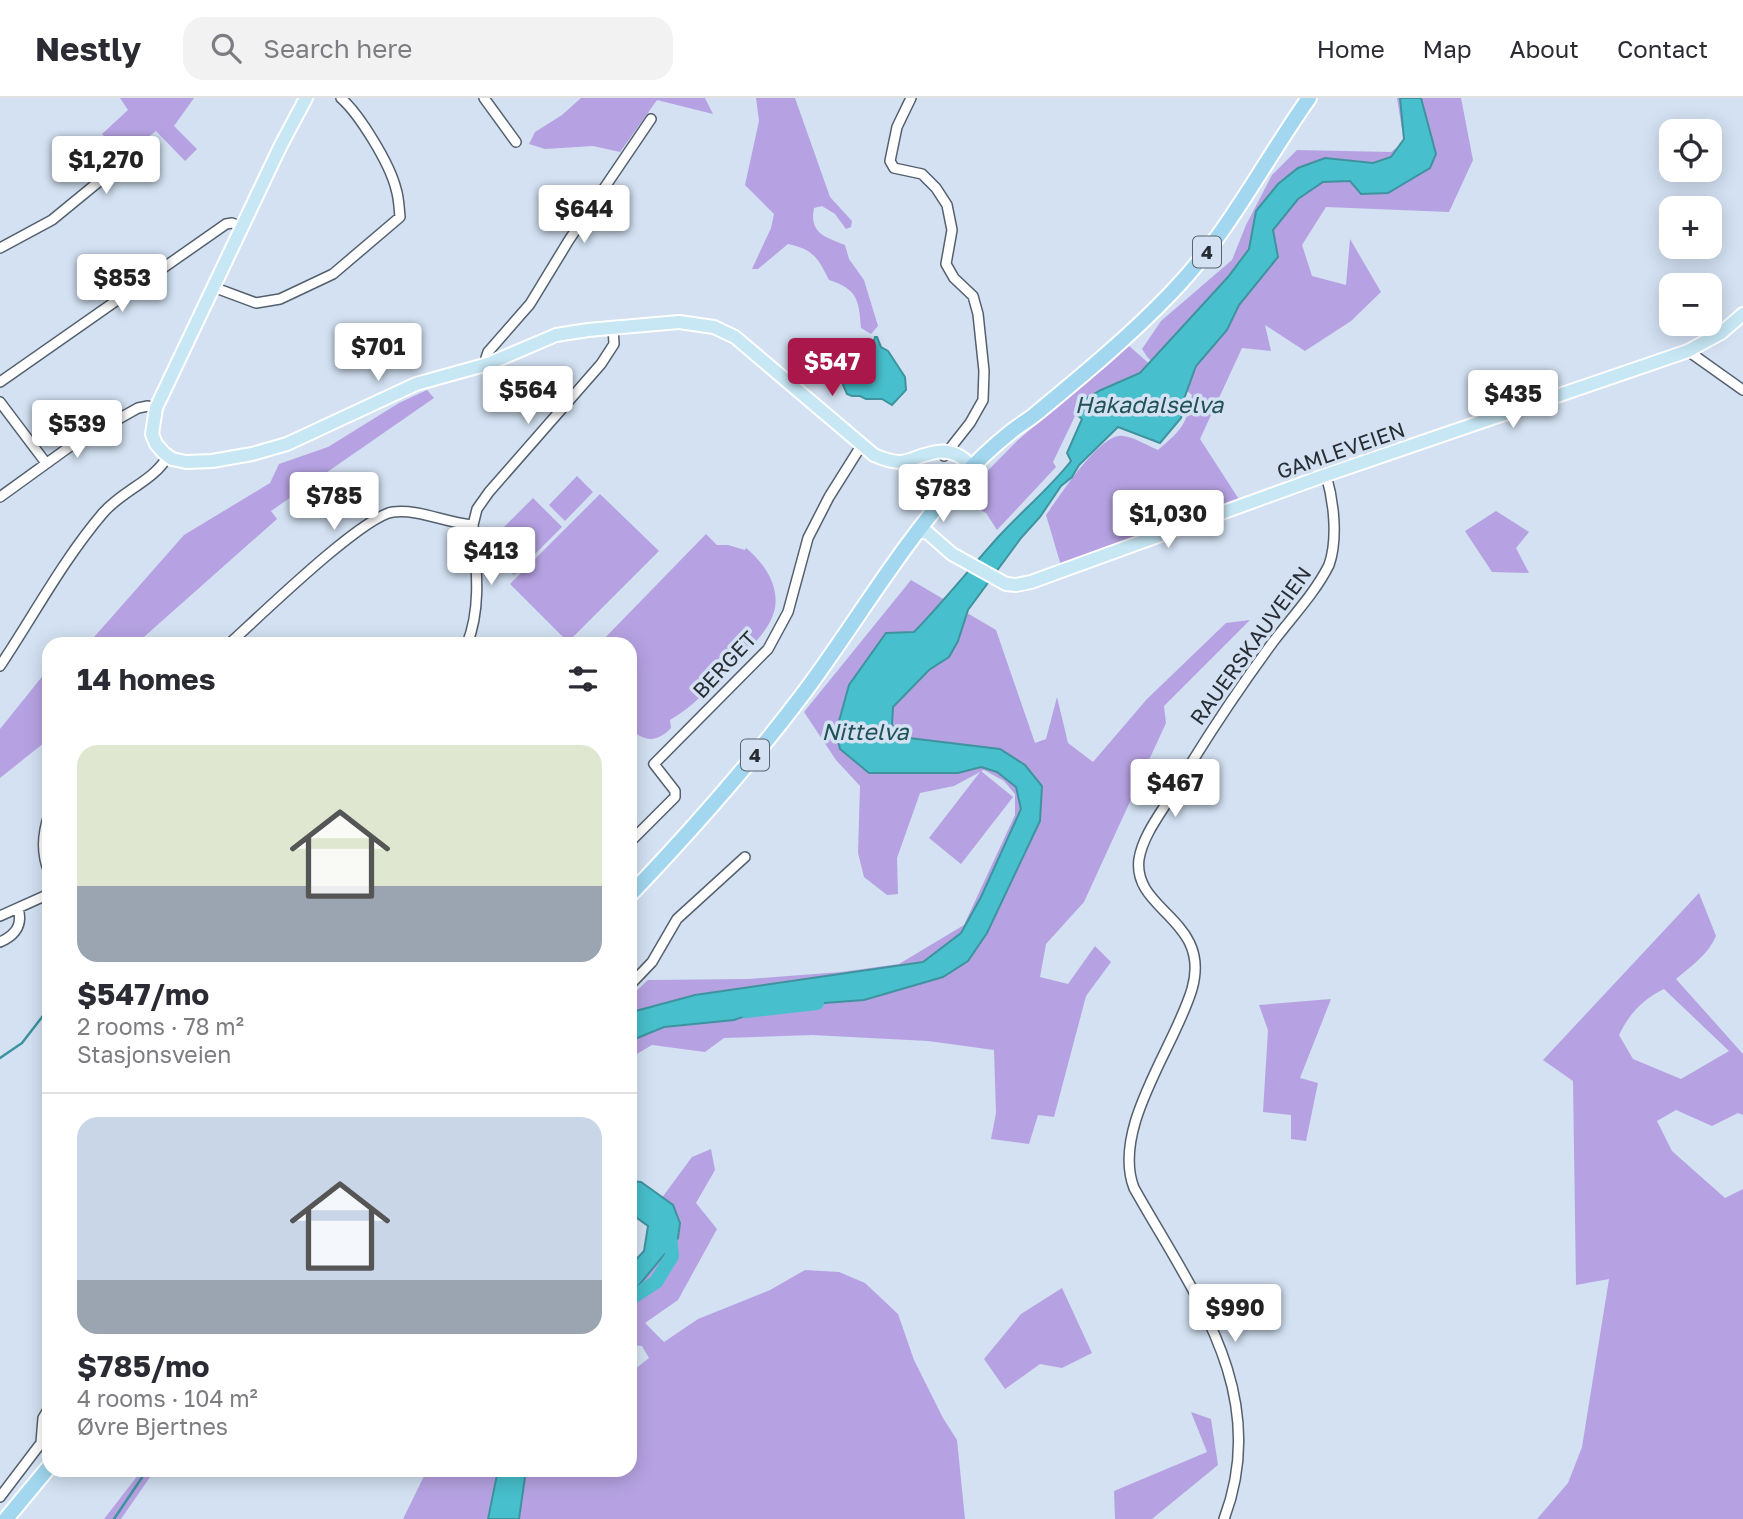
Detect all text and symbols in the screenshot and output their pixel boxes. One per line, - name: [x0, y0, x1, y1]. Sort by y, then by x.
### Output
- search box: [183, 17, 673, 80]
- text: Nestly: [35, 29, 141, 68]
- icon: search: [207, 29, 245, 67]
- text: Search here: [263, 33, 412, 64]
- text: Home: [1317, 34, 1385, 63]
- text: Map: [1423, 34, 1472, 63]
- text: About: [1510, 34, 1579, 63]
- text: Contact: [1617, 34, 1708, 63]
- map controls: [1659, 119, 1722, 336]
- button: locate: [1659, 119, 1722, 182]
- pin: $1,270: [49, 136, 163, 196]
- text: $1,270: [68, 145, 144, 173]
- pin: $644: [543, 186, 625, 245]
- text: $644: [555, 194, 613, 222]
- button: +: [1659, 196, 1722, 259]
- road number: 4: [1193, 236, 1221, 268]
- pin: $853: [81, 254, 163, 314]
- text: $853: [93, 263, 151, 291]
- button: −: [1659, 273, 1722, 336]
- pin: $701: [337, 324, 419, 383]
- text: $701: [351, 332, 405, 360]
- pin: $547: [791, 338, 873, 398]
- text: $547: [804, 347, 860, 375]
- pin: $564: [487, 366, 569, 426]
- pin: $435: [1472, 370, 1554, 430]
- text: $564: [499, 375, 557, 403]
- text: $435: [1484, 379, 1542, 407]
- water label: Hakadalselva: [1075, 390, 1224, 418]
- pin: $539: [36, 400, 118, 460]
- text: $539: [48, 409, 106, 437]
- street label: GAMLEVEIEN: [1273, 416, 1408, 484]
- pin: $783: [902, 464, 984, 524]
- pin: $785: [293, 472, 375, 532]
- text: $783: [915, 473, 971, 501]
- text: $785: [306, 481, 362, 509]
- pin: $1,030: [1111, 490, 1225, 550]
- text: $1,030: [1129, 499, 1207, 527]
- pin: $413: [450, 528, 532, 587]
- text: $413: [463, 536, 519, 564]
- street label: RAUERSKAUVEIEN: [1184, 561, 1316, 730]
- street label: BERGET: [687, 625, 762, 703]
- icon: filters: [564, 660, 602, 698]
- text: 14 homes: [77, 661, 216, 697]
- water label: Nittelva: [821, 717, 910, 745]
- road number: 4: [741, 740, 769, 770]
- pin: $467: [1134, 760, 1216, 819]
- text: $467: [1147, 768, 1203, 796]
- icon: home: [277, 791, 403, 917]
- text: $547/mo: [77, 976, 209, 1012]
- text: 2 rooms · 78 m²: [77, 1012, 244, 1040]
- text: Stasjonsveien: [77, 1040, 231, 1068]
- icon: home: [277, 1163, 403, 1289]
- pin: $990: [1194, 1284, 1276, 1344]
- text: $990: [1205, 1293, 1265, 1321]
- text: $785/mo: [77, 1348, 210, 1384]
- text: 4 rooms · 104 m²: [77, 1384, 258, 1412]
- text: Øvre Bjertnes: [77, 1412, 228, 1440]

